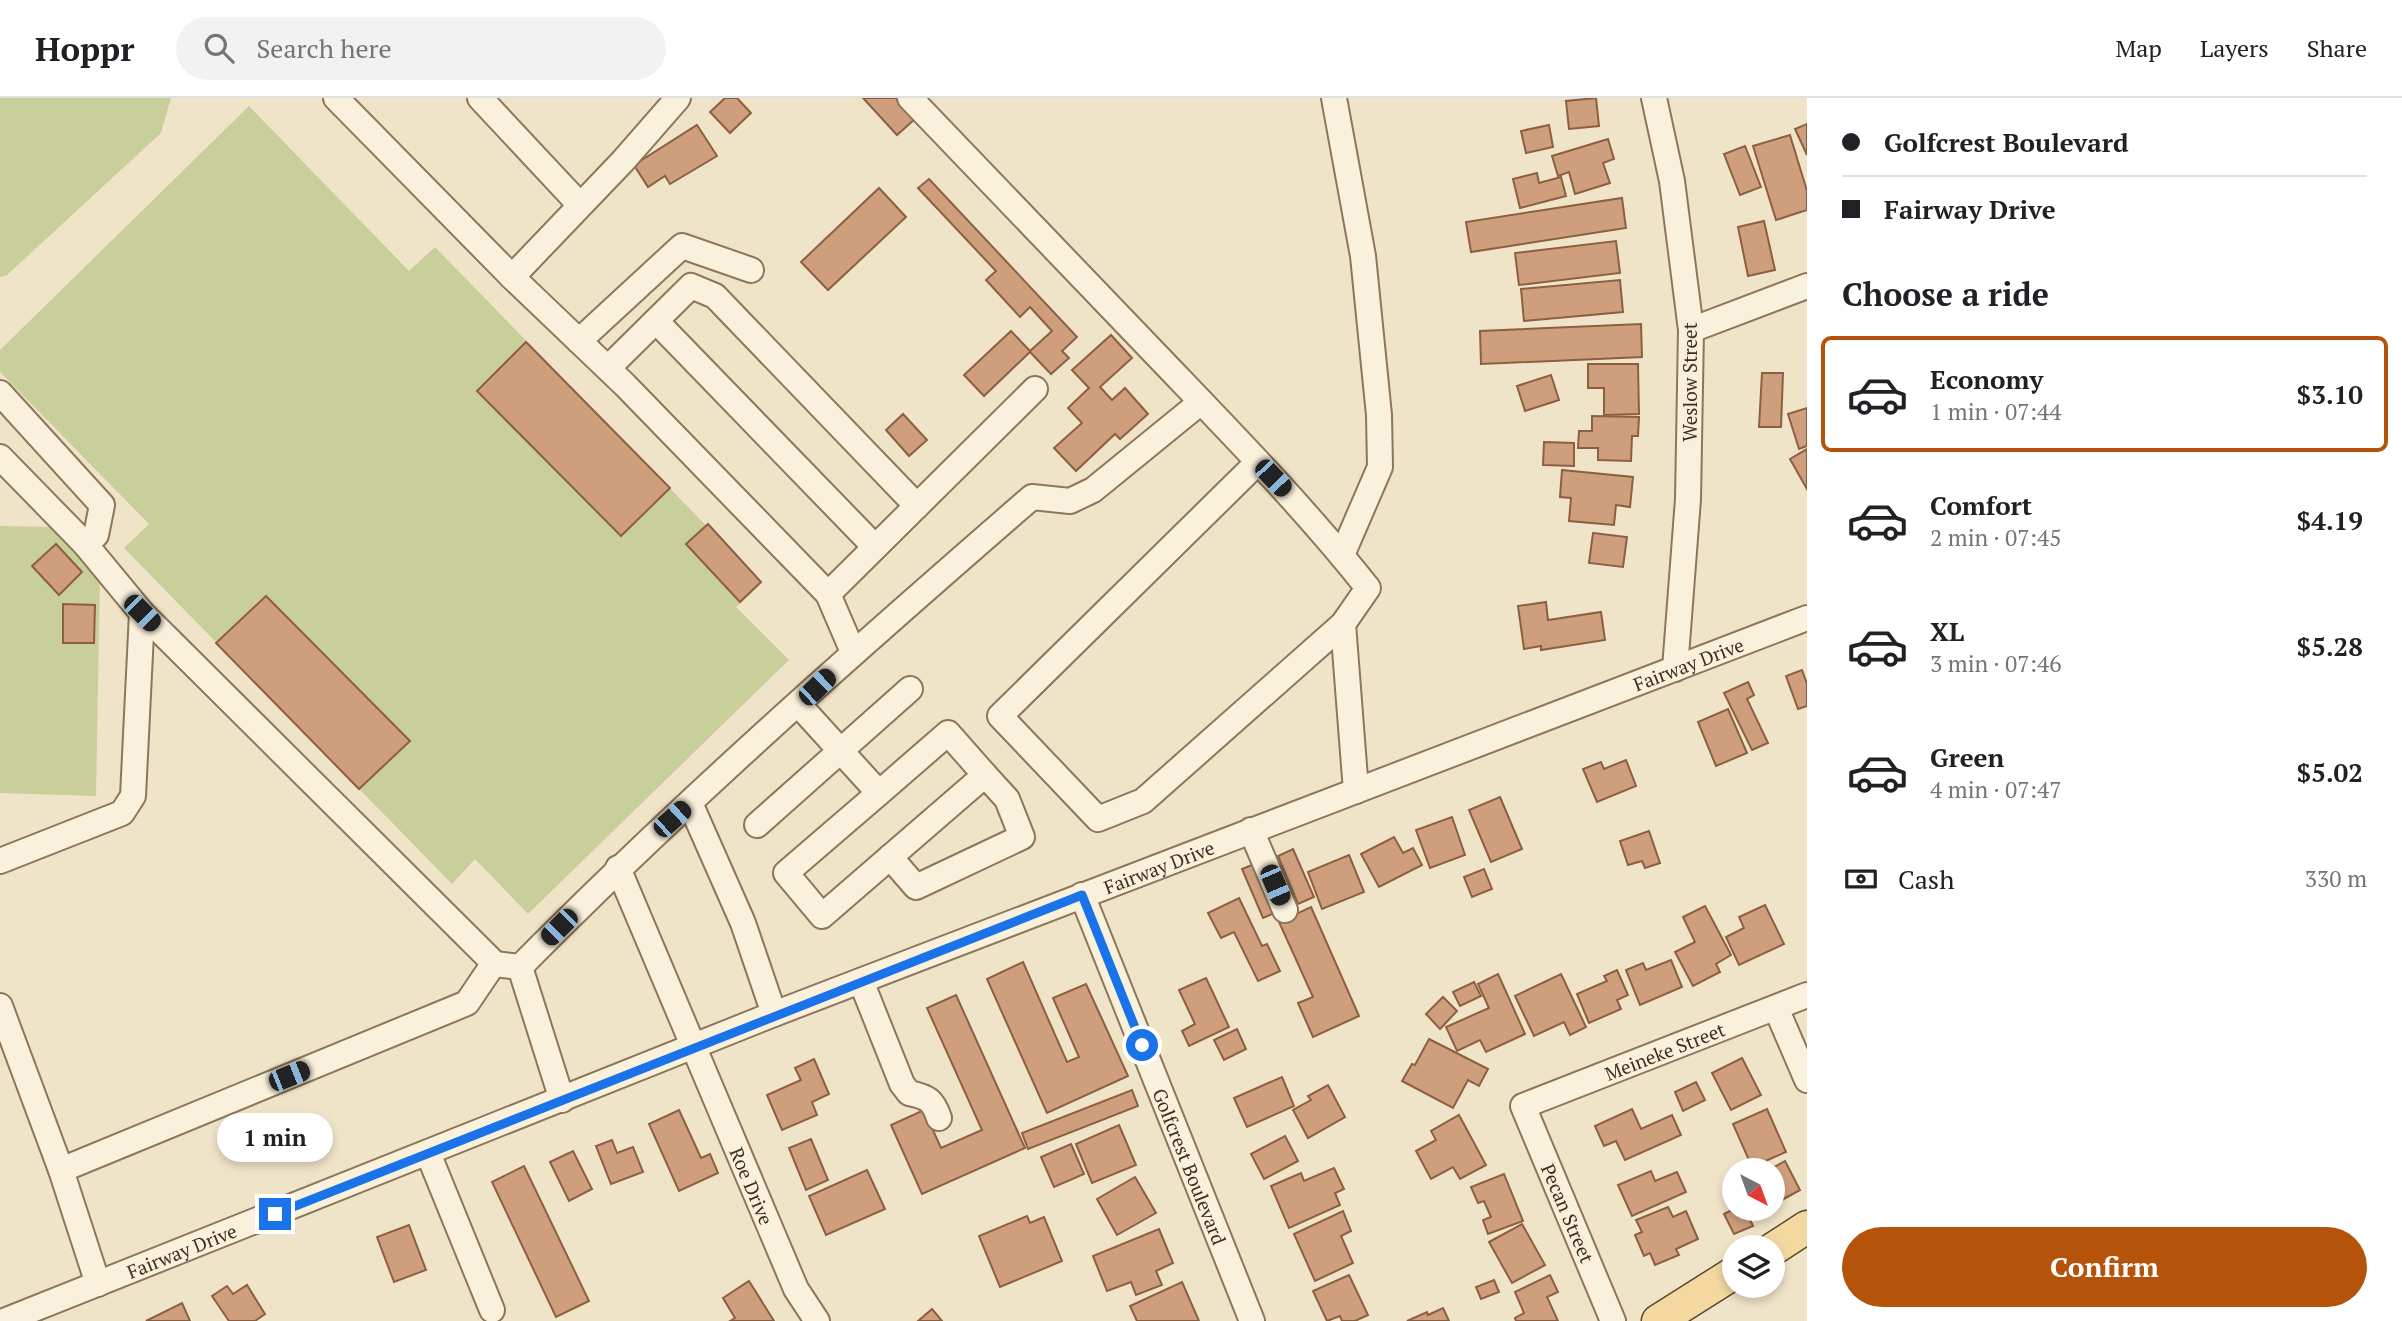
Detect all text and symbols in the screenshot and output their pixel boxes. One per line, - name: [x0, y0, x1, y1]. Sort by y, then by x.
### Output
- search box: [176, 17, 666, 80]
- text: Hoppr: [35, 27, 134, 70]
- icon: search: [200, 29, 238, 67]
- text: Search here: [256, 31, 392, 65]
- text: Map: [2115, 32, 2162, 64]
- text: Layers: [2200, 32, 2269, 64]
- text: Share: [2307, 32, 2367, 64]
- text: Golfcrest Boulevard: [1884, 125, 2129, 159]
- text: Fairway Drive: [1884, 192, 2056, 226]
- text: Choose a ride: [1842, 273, 2049, 315]
- street label: Weslow Street: [1677, 322, 1702, 442]
- text: Economy: [1930, 362, 2043, 396]
- icon: car: [1846, 363, 1909, 426]
- text: $3.10: [2297, 377, 2363, 411]
- text: 1 min · 07:44: [1930, 396, 2062, 427]
- car: [1251, 456, 1296, 500]
- text: Comfort: [1930, 488, 2032, 522]
- icon: car: [1846, 489, 1909, 552]
- text: $4.19: [2297, 503, 2363, 537]
- text: 2 min · 07:45: [1930, 522, 2062, 553]
- car: [120, 591, 165, 635]
- text: XL: [1930, 614, 1964, 648]
- icon: car: [1846, 615, 1909, 678]
- text: $5.28: [2297, 629, 2363, 663]
- street label: Fairway Drive: [1629, 631, 1747, 696]
- text: 3 min · 07:46: [1930, 648, 2062, 679]
- car: [795, 665, 840, 709]
- text: Green: [1930, 740, 2004, 774]
- icon: car: [1846, 741, 1909, 804]
- text: $5.02: [2297, 755, 2363, 789]
- text: 4 min · 07:47: [1930, 774, 2062, 805]
- car: [650, 797, 695, 841]
- street label: Fairway Drive: [1100, 834, 1217, 899]
- icon: cash: [1842, 860, 1880, 898]
- car: [1258, 862, 1293, 908]
- text: Cash: [1898, 862, 1954, 896]
- text: 330 m: [2305, 863, 2367, 894]
- car: [537, 905, 582, 949]
- street label: Meineke Street: [1601, 1016, 1728, 1085]
- route start: [1126, 1029, 1158, 1061]
- car: [266, 1058, 313, 1094]
- street label: Golfcrest Boulevard: [1148, 1084, 1233, 1248]
- callout: 1 min: [217, 1112, 333, 1162]
- text: 1 min: [244, 1122, 306, 1153]
- street label: Roe Drive: [725, 1143, 780, 1228]
- north arrow: [1722, 1158, 1785, 1222]
- map controls: [1722, 1158, 1785, 1298]
- street label: Pecan Street: [1536, 1160, 1600, 1266]
- route end: [259, 1198, 291, 1230]
- street label: Fairway Drive: [123, 1217, 240, 1283]
- button: Confirm: [1842, 1227, 2367, 1307]
- button: layers: [1722, 1235, 1785, 1298]

